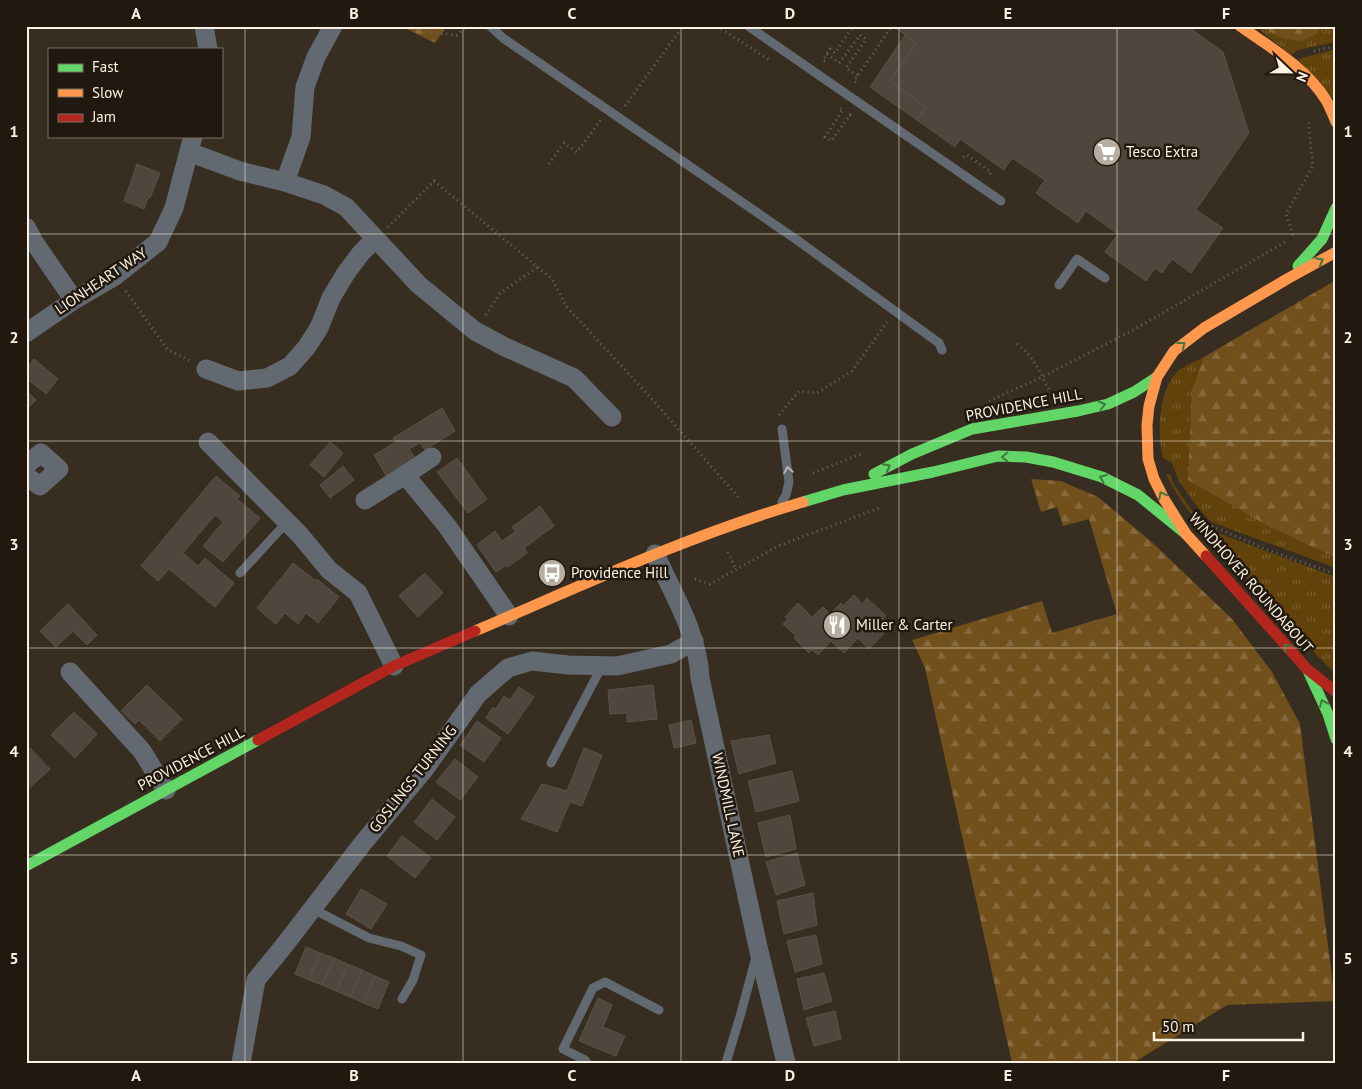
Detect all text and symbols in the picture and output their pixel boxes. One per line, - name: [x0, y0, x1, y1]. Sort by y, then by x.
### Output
- text: A: [131, 3, 141, 23]
- text: B: [349, 3, 359, 23]
- text: C: [568, 3, 577, 23]
- text: D: [785, 3, 795, 23]
- text: E: [1004, 3, 1012, 23]
- text: F: [1222, 3, 1230, 23]
- legend: [48, 48, 222, 138]
- north arrow: [1264, 48, 1314, 98]
- text: Fast: [92, 57, 119, 76]
- text: N: [1292, 69, 1312, 85]
- text: Slow: [92, 83, 123, 102]
- text: Jam: [91, 107, 116, 126]
- text: 1: [9, 121, 19, 141]
- text: 1: [1343, 121, 1353, 141]
- supermarket icon: Tesco Extra: [1092, 137, 1122, 167]
- place label: Tesco Extra: [1126, 142, 1198, 161]
- street label: LIONHEART WAY: [51, 242, 151, 318]
- one-way arrow: [1315, 257, 1324, 267]
- text: 2: [9, 327, 19, 347]
- text: 2: [1343, 327, 1353, 347]
- one-way arrow: [1176, 342, 1185, 351]
- street label: PROVIDENCE HILL: [964, 384, 1084, 425]
- one-way arrow: [1098, 400, 1106, 411]
- one-way arrow: [1001, 452, 1008, 462]
- one-way arrow: [881, 463, 890, 473]
- one-way arrow: [783, 466, 793, 474]
- one-way arrow: [1099, 474, 1108, 485]
- one-way arrow: [1158, 491, 1168, 500]
- street label: WINDHOVER ROUNDABOUT: [1185, 509, 1318, 657]
- text: 3: [9, 534, 19, 554]
- text: 3: [1343, 534, 1353, 554]
- bus stop icon: Providence Hill: [537, 558, 567, 588]
- place label: Providence Hill: [571, 563, 668, 582]
- restaurant icon: Miller & Carter: [822, 610, 852, 640]
- place label: Miller & Carter: [856, 615, 953, 634]
- one-way arrow: [1284, 644, 1293, 653]
- one-way arrow: [1319, 699, 1330, 708]
- street label: GOSLINGS TURNING: [365, 721, 460, 836]
- street label: PROVIDENCE HILL: [134, 722, 247, 795]
- text: 4: [9, 741, 19, 761]
- text: 4: [1343, 741, 1353, 761]
- street label: WINDMILL LANE: [708, 751, 749, 859]
- text: 5: [9, 948, 19, 968]
- text: 5: [1343, 948, 1353, 968]
- scale bar: [1154, 1009, 1303, 1041]
- text: 50 m: [1162, 1017, 1195, 1036]
- text: A: [131, 1065, 141, 1085]
- text: B: [349, 1065, 359, 1085]
- text: C: [568, 1065, 577, 1085]
- text: D: [785, 1065, 795, 1085]
- text: E: [1004, 1065, 1012, 1085]
- text: F: [1222, 1065, 1230, 1085]

